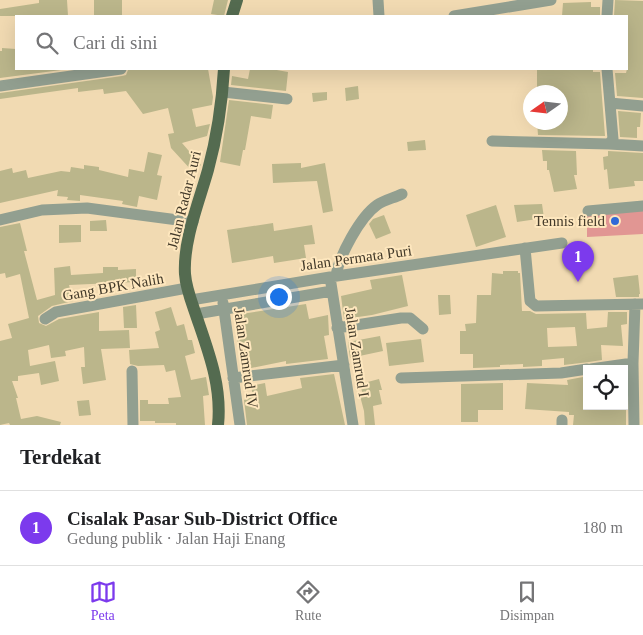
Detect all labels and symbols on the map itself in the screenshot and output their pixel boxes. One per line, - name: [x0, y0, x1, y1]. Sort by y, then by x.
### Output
- north arrow: [523, 85, 568, 130]
- street label: Jalan Radar Auri: [164, 149, 204, 251]
- place label: Tennis field: [534, 213, 606, 229]
- marker: Tennis field: [609, 215, 621, 227]
- pin: 1: [562, 241, 594, 282]
- street label: Jalan Permata Puri: [299, 242, 413, 274]
- street label: Gang BPK Nalih: [61, 270, 165, 304]
- your location: [266, 284, 292, 310]
- street label: Jalan Zamrud I: [342, 306, 372, 398]
- street label: Jalan Zamrud IV: [231, 307, 261, 410]

